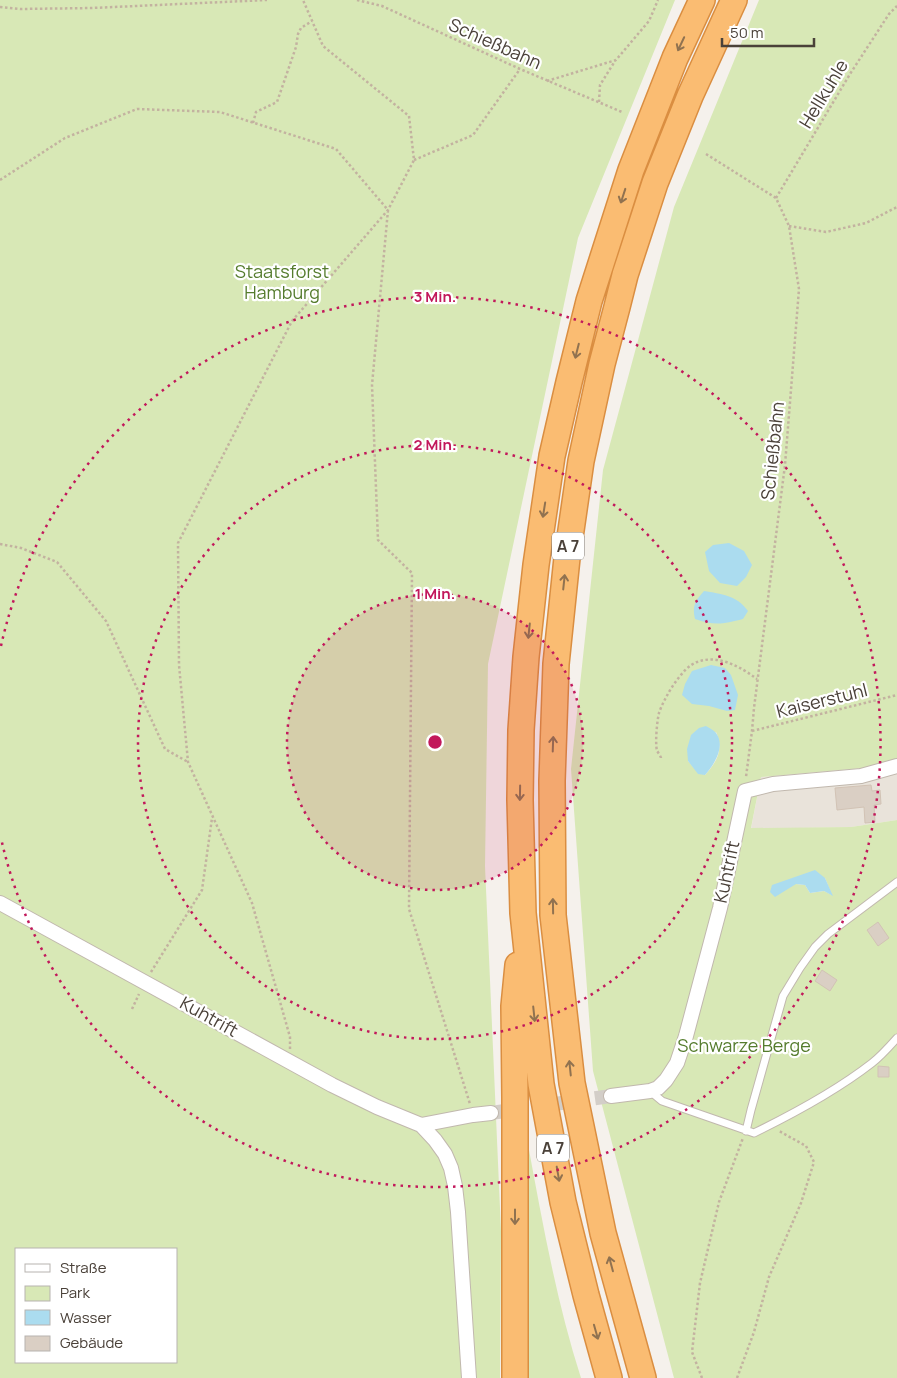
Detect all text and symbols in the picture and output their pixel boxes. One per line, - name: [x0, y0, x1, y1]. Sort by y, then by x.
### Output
- street label: Schießbahn: [445, 12, 546, 74]
- scale bar: [722, 15, 814, 47]
- text: 50 m: [730, 22, 764, 43]
- one-way arrow: [676, 36, 686, 51]
- street label: Hellkuhle: [793, 55, 853, 132]
- one-way arrow: [618, 187, 627, 203]
- park label: Staatsforst Hamburg: [235, 259, 329, 304]
- text: 3 Min.: [414, 286, 456, 307]
- one-way arrow: [571, 343, 581, 359]
- street label: Schießbahn: [755, 400, 789, 501]
- text: 2 Min.: [414, 434, 456, 455]
- one-way arrow: [539, 502, 549, 518]
- road number: A 7: [552, 532, 584, 560]
- one-way arrow: [559, 574, 569, 590]
- text: 1 Min.: [415, 583, 455, 604]
- one-way arrow: [524, 623, 534, 639]
- street label: Kaiserstuhl: [774, 677, 870, 723]
- centre of rings: [426, 733, 444, 751]
- one-way arrow: [548, 736, 558, 752]
- one-way arrow: [515, 785, 525, 801]
- street label: Kuhtrift: [708, 839, 744, 905]
- one-way arrow: [548, 899, 558, 915]
- street label: Kuhtrift: [176, 990, 243, 1042]
- one-way arrow: [529, 1005, 539, 1021]
- park label: Schwarze Berge: [677, 1033, 811, 1057]
- one-way arrow: [565, 1060, 575, 1076]
- road number: A 7: [537, 1134, 569, 1162]
- one-way arrow: [553, 1166, 563, 1182]
- one-way arrow: [510, 1208, 520, 1225]
- legend: [15, 1248, 178, 1363]
- one-way arrow: [606, 1256, 615, 1272]
- text: Straße: [60, 1257, 107, 1278]
- text: Park: [60, 1282, 90, 1303]
- text: Wasser: [60, 1307, 112, 1328]
- one-way arrow: [592, 1324, 601, 1340]
- text: Gebäude: [60, 1332, 123, 1353]

